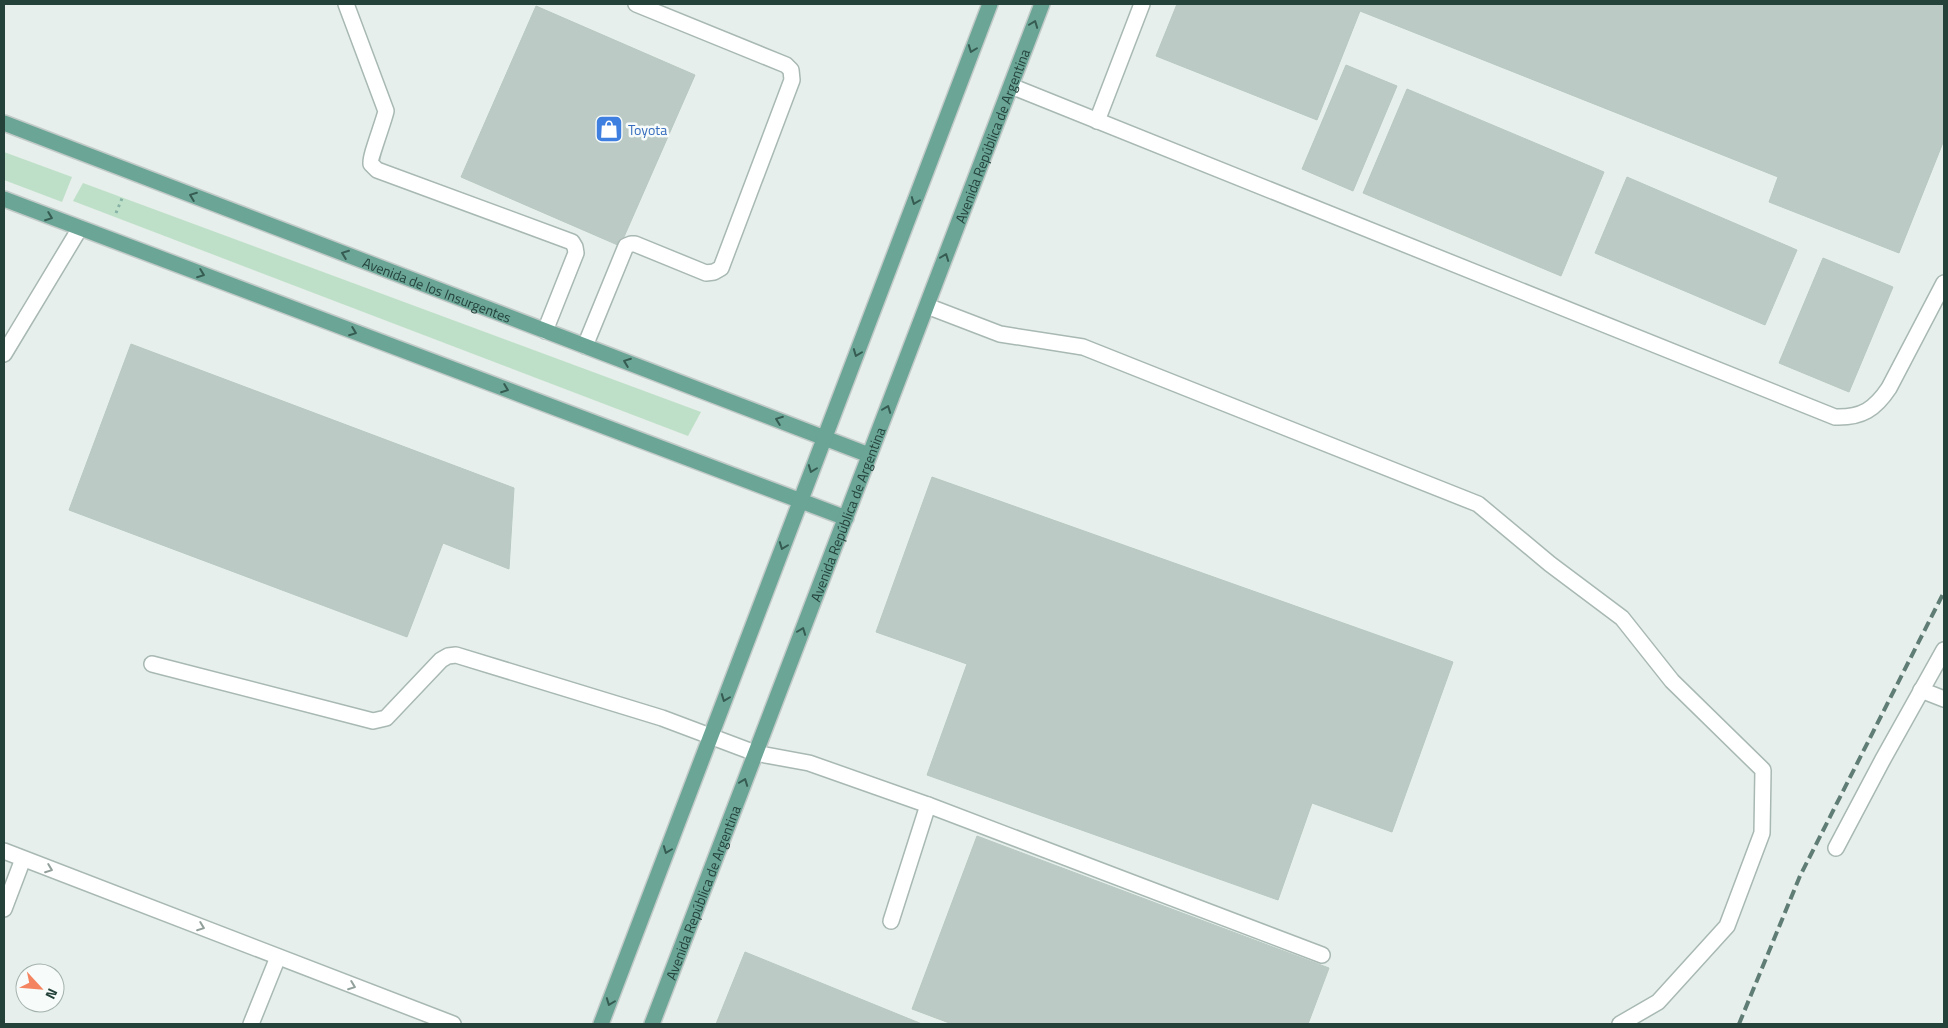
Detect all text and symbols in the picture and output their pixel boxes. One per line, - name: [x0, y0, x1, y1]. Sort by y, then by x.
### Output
- one-way arrow: [1028, 20, 1038, 29]
- one-way arrow: [968, 44, 978, 53]
- street label: Avenida República de Argentina: [949, 45, 1035, 226]
- shop icon: Toyota: [594, 114, 624, 144]
- place label: Toyota: [628, 119, 667, 140]
- one-way arrow: [189, 191, 198, 202]
- one-way arrow: [910, 196, 921, 205]
- one-way arrow: [45, 211, 53, 221]
- one-way arrow: [341, 250, 349, 260]
- street label: Avenida de los Insurgentes: [360, 251, 515, 327]
- one-way arrow: [939, 254, 949, 262]
- one-way arrow: [196, 268, 205, 278]
- one-way arrow: [348, 326, 357, 336]
- one-way arrow: [853, 348, 863, 357]
- one-way arrow: [623, 358, 632, 368]
- one-way arrow: [501, 383, 509, 393]
- one-way arrow: [881, 405, 891, 414]
- one-way arrow: [775, 416, 784, 427]
- street label: Avenida República de Argentina: [804, 424, 890, 604]
- one-way arrow: [808, 464, 818, 473]
- one-way arrow: [779, 541, 789, 550]
- one-way arrow: [796, 627, 807, 636]
- one-way arrow: [721, 693, 731, 702]
- one-way arrow: [738, 779, 748, 787]
- street label: Avenida República de Argentina: [659, 802, 745, 983]
- one-way arrow: [663, 845, 674, 854]
- one-way arrow: [44, 863, 53, 873]
- one-way arrow: [196, 921, 205, 931]
- north arrow: [15, 963, 65, 1013]
- one-way arrow: [348, 980, 356, 990]
- text: N: [41, 985, 64, 1003]
- one-way arrow: [606, 997, 616, 1006]

